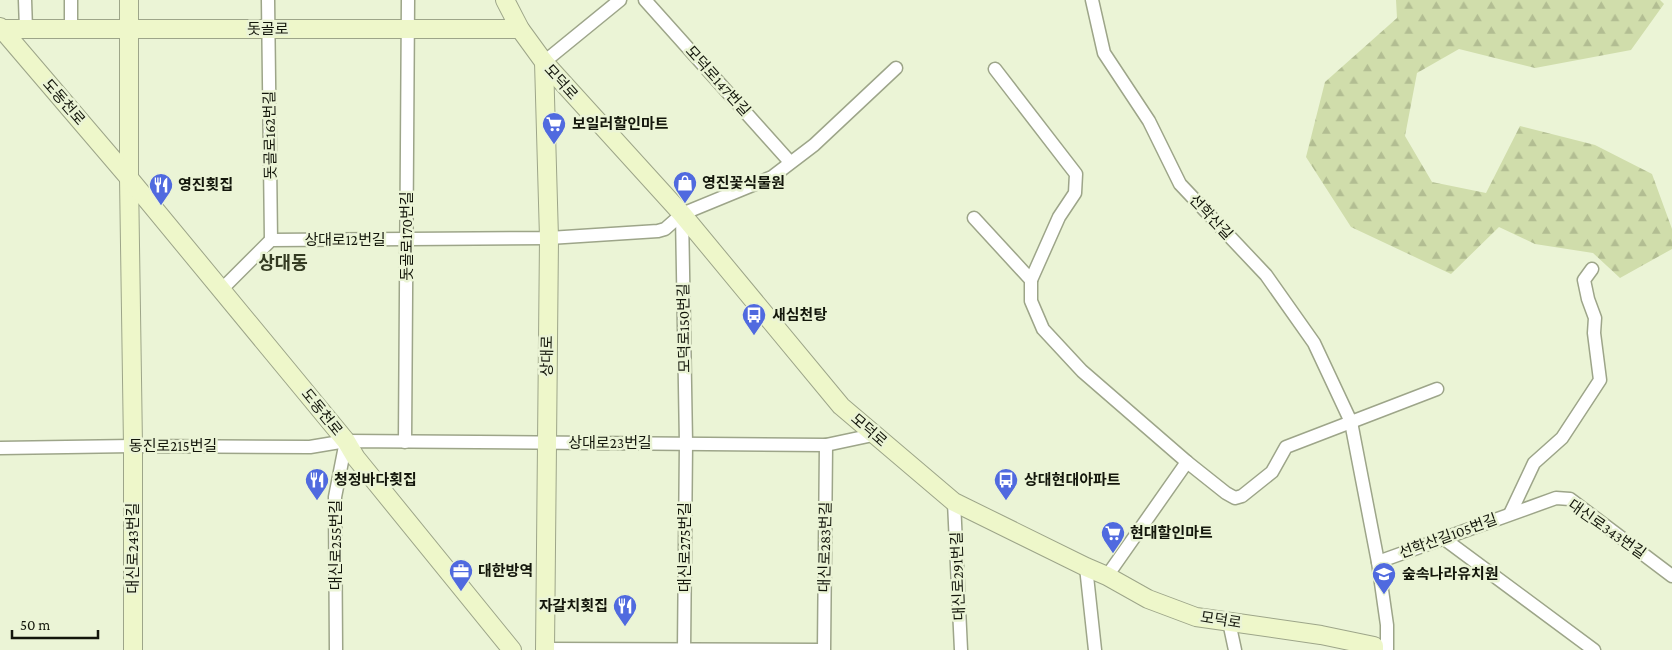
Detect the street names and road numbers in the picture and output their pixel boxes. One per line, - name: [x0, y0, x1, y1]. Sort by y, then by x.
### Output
- street label: 돗골로: [247, 21, 289, 37]
- street label: 모덕로147번길: [683, 43, 753, 119]
- street label: 모덕로: [541, 61, 581, 103]
- street label: 도동천로: [40, 75, 89, 128]
- street label: 돗골로162번길: [261, 91, 279, 179]
- street label: 돗골로170번길: [399, 191, 415, 281]
- street label: 선학산길: [1186, 191, 1236, 243]
- street label: 상대로12번길: [304, 232, 386, 248]
- street label: 모덕로150번길: [675, 283, 693, 373]
- street label: 상대로: [539, 335, 555, 377]
- street label: 도동천로: [298, 385, 346, 438]
- street label: 모덕로: [848, 410, 890, 450]
- street label: 상대로23번길: [568, 435, 652, 451]
- street label: 동진로215번길: [129, 438, 217, 454]
- street label: 대신로343번길: [1565, 496, 1649, 562]
- street label: 대신로255번길: [328, 500, 344, 590]
- street label: 대신로283번길: [816, 501, 834, 593]
- street label: 대신로275번길: [677, 502, 693, 592]
- street label: 대신로243번길: [125, 503, 141, 593]
- street label: 선학산길105번길: [1396, 510, 1499, 561]
- street label: 대신로291번길: [948, 531, 968, 621]
- street label: 모덕로: [1199, 609, 1243, 631]

